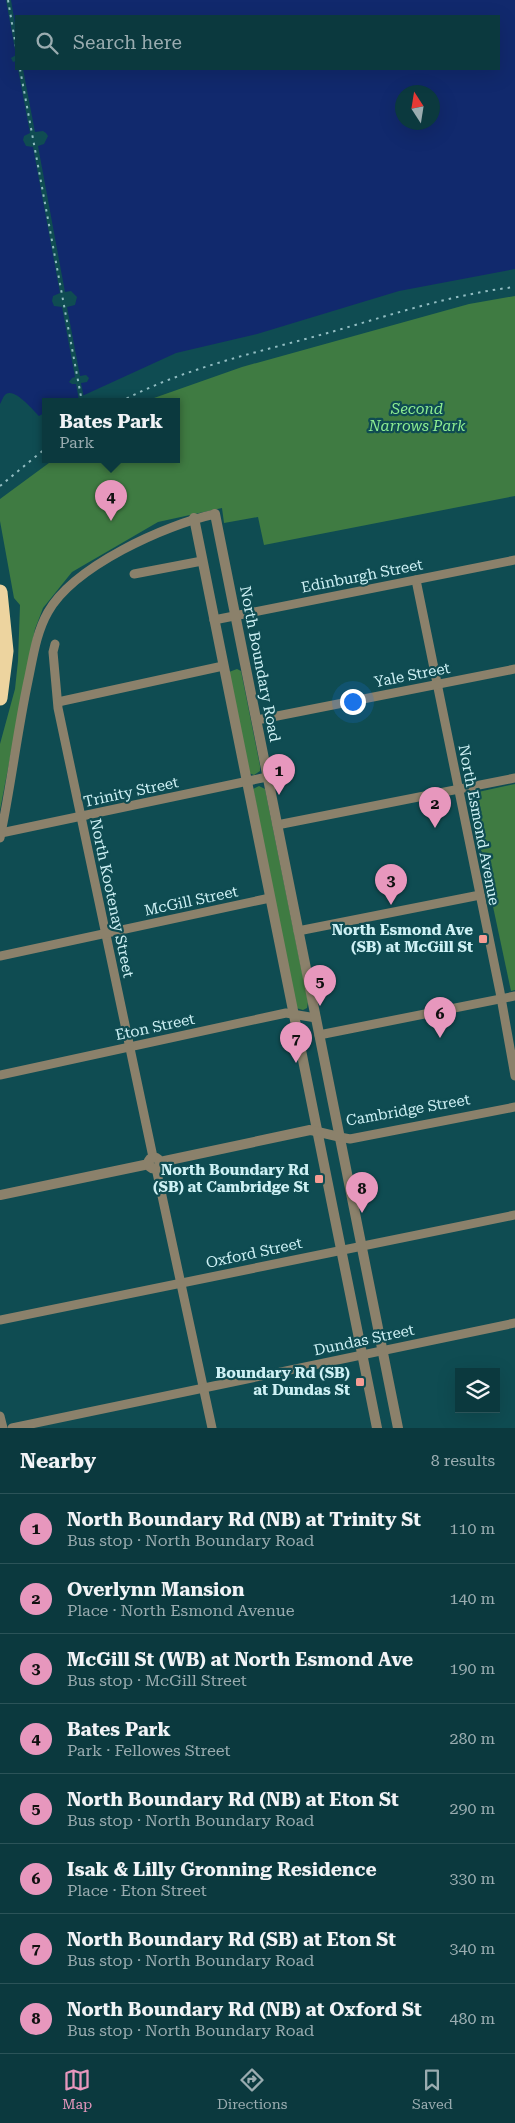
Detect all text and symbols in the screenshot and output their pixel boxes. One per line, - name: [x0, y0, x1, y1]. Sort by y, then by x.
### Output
- search box: [15, 15, 500, 70]
- icon: search: [33, 29, 61, 57]
- text: Search here: [73, 31, 182, 54]
- north arrow: [395, 85, 440, 130]
- popup: [42, 398, 180, 463]
- park label: Second Narrows Park: [368, 400, 466, 435]
- text: Bates Park: [59, 410, 163, 433]
- text: Park: [59, 433, 94, 452]
- pin: 4: [95, 480, 127, 521]
- street label: Edinburgh Street: [300, 555, 425, 597]
- street label: North Boundary Road: [236, 584, 284, 744]
- street label: Yale Street: [373, 659, 452, 691]
- your location: [340, 689, 366, 715]
- street label: North Esmond Avenue: [455, 743, 503, 907]
- pin: 1: [263, 754, 295, 795]
- street label: Trinity Street: [82, 773, 181, 811]
- pin: 2: [419, 787, 451, 828]
- street label: North Kootenay Street: [86, 817, 138, 980]
- pin: 3: [375, 864, 407, 905]
- street label: McGill Street: [143, 882, 240, 920]
- place label: North Esmond Ave (SB) at McGill St: [332, 921, 473, 956]
- marker: North Esmond Ave (SB) at McGill St: [477, 933, 489, 945]
- pin: 5: [304, 965, 336, 1006]
- pin: 6: [424, 997, 456, 1038]
- street label: Eton Street: [114, 1010, 197, 1044]
- pin: 7: [280, 1022, 312, 1063]
- street label: Cambridge Street: [345, 1090, 472, 1130]
- place label: North Boundary Rd (SB) at Cambridge St: [153, 1161, 309, 1196]
- pin: 8: [346, 1172, 378, 1213]
- marker: North Boundary Rd (SB) at Cambridge St: [313, 1173, 325, 1185]
- street label: Oxford Street: [204, 1234, 304, 1272]
- street label: Dundas Street: [312, 1320, 416, 1359]
- place label: Boundary Rd (SB) at Dundas St: [215, 1364, 350, 1399]
- map controls: [455, 1368, 500, 1413]
- button: layers: [455, 1368, 500, 1413]
- marker: Boundary Rd (SB) at Dundas St: [354, 1376, 366, 1388]
- text: Nearby: [20, 1449, 96, 1473]
- text: 8 results: [431, 1451, 495, 1470]
- text: North Boundary Rd (NB) at Trinity St: [67, 1508, 421, 1531]
- text: 1: [32, 1519, 40, 1538]
- text: 110 m: [449, 1519, 495, 1538]
- text: Bus stop · North Boundary Road: [67, 1531, 314, 1550]
- text: Overlynn Mansion: [67, 1578, 244, 1601]
- text: 2: [32, 1589, 40, 1608]
- text: 140 m: [449, 1589, 495, 1608]
- text: Place · North Esmond Avenue: [67, 1601, 295, 1620]
- text: McGill St (WB) at North Esmond Ave: [67, 1648, 413, 1671]
- text: 3: [32, 1659, 40, 1678]
- text: 190 m: [449, 1659, 495, 1678]
- text: Bus stop · McGill Street: [67, 1671, 247, 1690]
- text: Bates Park: [67, 1718, 171, 1741]
- text: 4: [32, 1729, 40, 1748]
- text: 280 m: [449, 1729, 495, 1748]
- text: Park · Fellowes Street: [67, 1741, 231, 1760]
- text: North Boundary Rd (NB) at Eton St: [67, 1788, 399, 1811]
- text: 5: [32, 1799, 40, 1818]
- text: 290 m: [449, 1799, 495, 1818]
- text: Bus stop · North Boundary Road: [67, 1811, 314, 1830]
- text: Isak & Lilly Gronning Residence: [67, 1858, 377, 1881]
- text: 6: [32, 1869, 40, 1888]
- text: 330 m: [449, 1869, 495, 1888]
- text: Place · Eton Street: [67, 1881, 207, 1900]
- text: North Boundary Rd (SB) at Eton St: [67, 1928, 396, 1951]
- text: 7: [32, 1939, 40, 1958]
- text: 340 m: [449, 1939, 495, 1958]
- text: Bus stop · North Boundary Road: [67, 1951, 314, 1970]
- text: North Boundary Rd (NB) at Oxford St: [67, 1998, 422, 2021]
- text: 8: [32, 2009, 40, 2028]
- text: 480 m: [449, 2009, 495, 2028]
- text: Bus stop · North Boundary Road: [67, 2021, 314, 2040]
- tab: Map: [62, 2066, 92, 2112]
- tab: Directions: [217, 2066, 287, 2112]
- tab: Saved: [412, 2066, 453, 2112]

